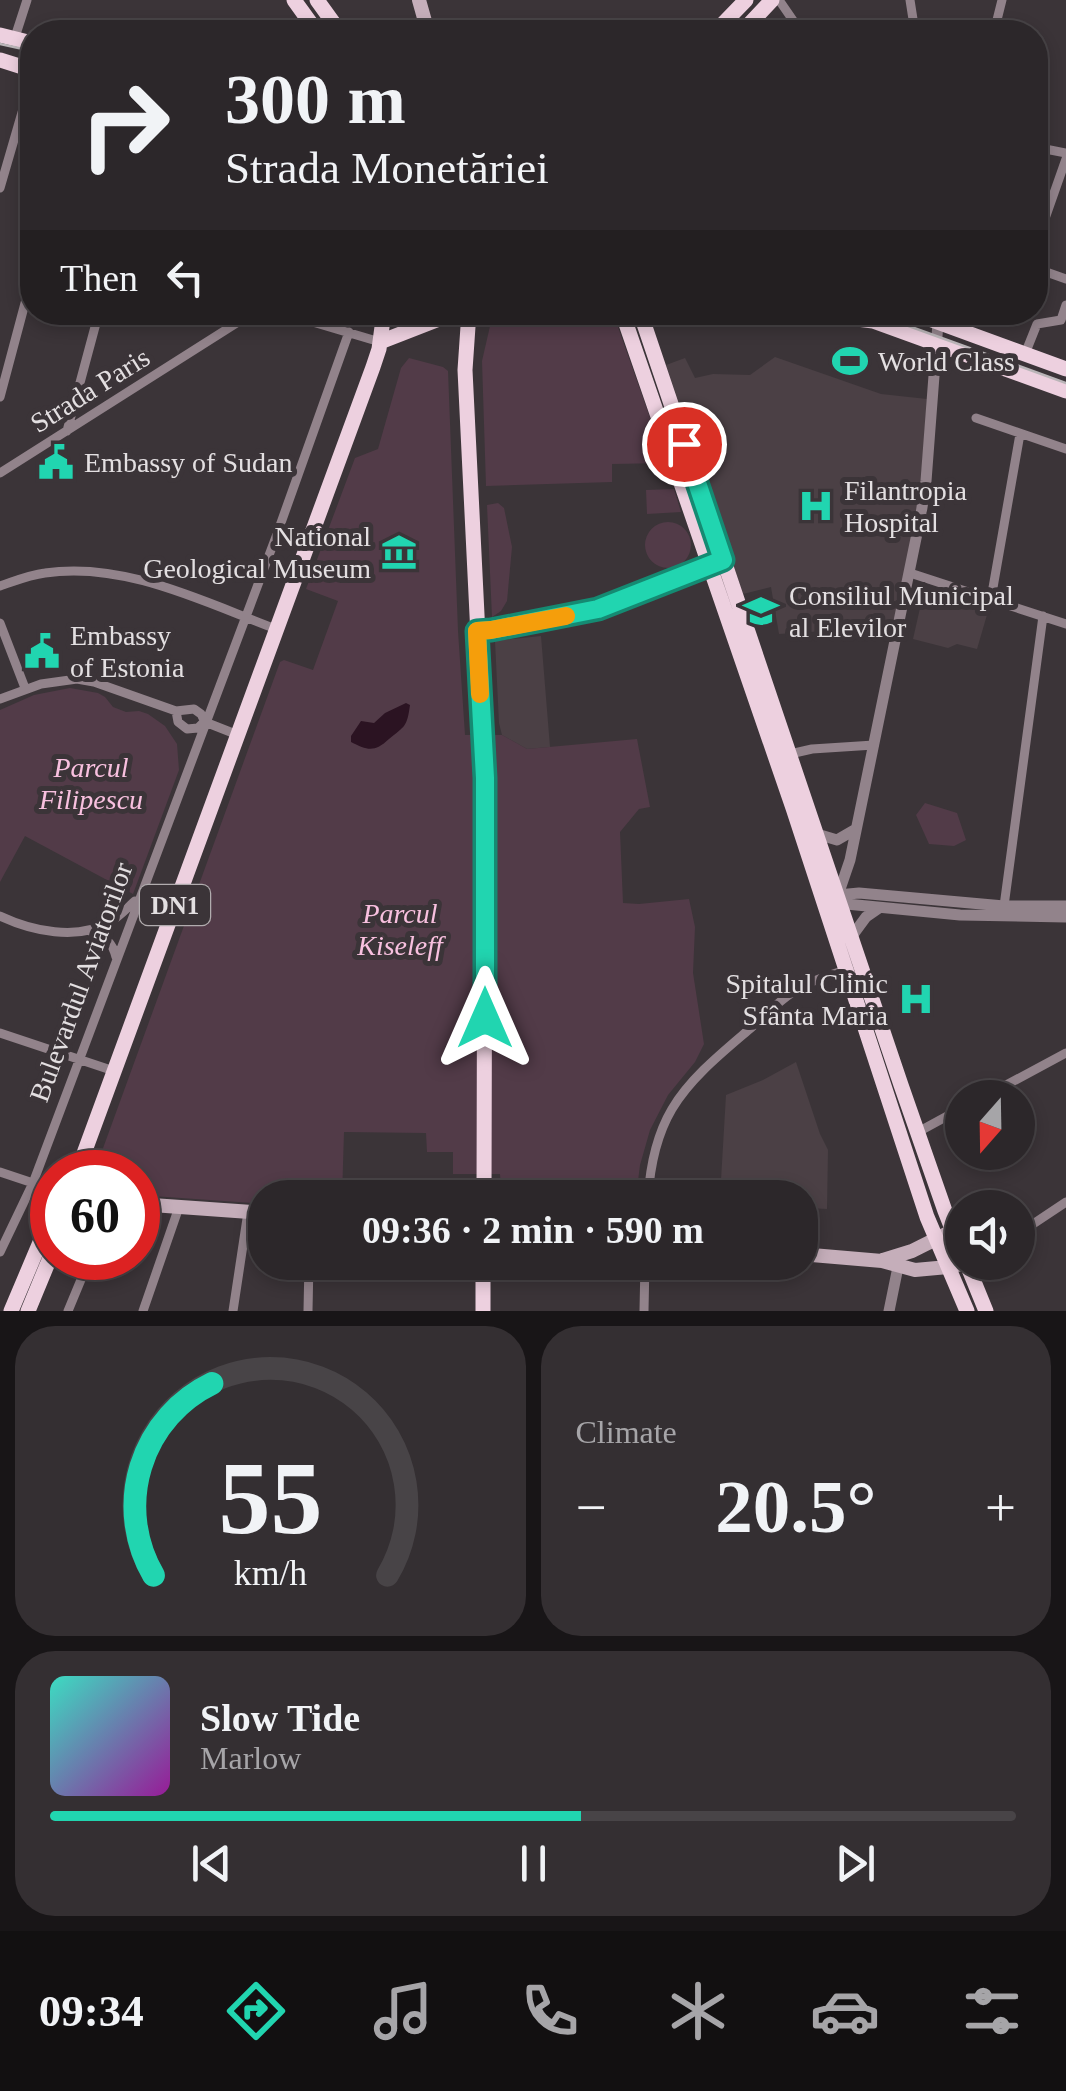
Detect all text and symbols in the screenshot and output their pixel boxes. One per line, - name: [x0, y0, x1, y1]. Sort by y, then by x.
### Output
- icon: right: [60, 60, 190, 190]
- text: 300 m: [225, 61, 406, 138]
- text: Strada Monetăriei: [225, 143, 549, 193]
- icon: left: [158, 250, 213, 305]
- text: Then: [60, 257, 138, 299]
- street label: Strada Paris: [25, 341, 155, 439]
- sports icon: World Class: [831, 342, 869, 380]
- place label: World Class: [878, 346, 1015, 377]
- pin: [642, 402, 727, 487]
- icon: arrive: [657, 417, 712, 472]
- public building icon: Embassy of Sudan: [37, 443, 75, 481]
- place label: Embassy of Sudan: [84, 447, 292, 478]
- place label: Filantropia Hospital: [844, 475, 967, 538]
- hospital icon: Filantropia Hospital: [797, 487, 835, 525]
- place label: National Geological Museum: [143, 521, 371, 584]
- museum icon: National Geological Museum: [380, 533, 418, 571]
- place label: Consiliul Municipal al Elevilor: [789, 580, 1014, 643]
- school or university icon: Consiliul Municipal al Elevilor: [742, 592, 780, 630]
- place label: Embassy of Estonia: [70, 620, 185, 683]
- public building icon: Embassy of Estonia: [23, 632, 61, 670]
- park label: Parcul Filipescu: [38, 752, 143, 815]
- street label: Bulevardul Aviatorilor: [23, 858, 139, 1106]
- road number: DN1: [140, 885, 210, 925]
- park label: Parcul Kiseleff: [356, 898, 446, 961]
- position arrow: [433, 966, 537, 1070]
- place label: Spitalul Clinic Sfânta Maria: [725, 968, 889, 1031]
- hospital icon: Spitalul Clinic Sfânta Maria: [897, 980, 935, 1018]
- north arrow: [945, 1080, 1035, 1170]
- map controls: [945, 1080, 1035, 1280]
- speed limit sign: 60: [30, 1150, 160, 1280]
- button: sound: [945, 1190, 1035, 1280]
- text: 09:36 · 2 min · 590 m: [362, 1209, 704, 1251]
- text: Climate: [576, 1414, 677, 1450]
- text: 55: [218, 1440, 322, 1555]
- text: 20.5°: [715, 1465, 876, 1548]
- text: −: [576, 1477, 607, 1538]
- text: +: [985, 1477, 1016, 1538]
- text: km/h: [234, 1553, 307, 1593]
- text: Slow Tide: [200, 1697, 360, 1739]
- text: Marlow: [200, 1740, 301, 1776]
- icon: previous: [184, 1836, 239, 1891]
- icon: pause: [506, 1836, 561, 1891]
- icon: next: [828, 1836, 883, 1891]
- icon: directions: [221, 1976, 291, 2046]
- icon: music: [368, 1976, 438, 2046]
- icon: phone: [515, 1976, 585, 2046]
- icon: climate: [663, 1976, 733, 2046]
- icon: car: [810, 1976, 880, 2046]
- icon: filters: [957, 1976, 1027, 2046]
- text: 09:34: [39, 1986, 144, 2036]

